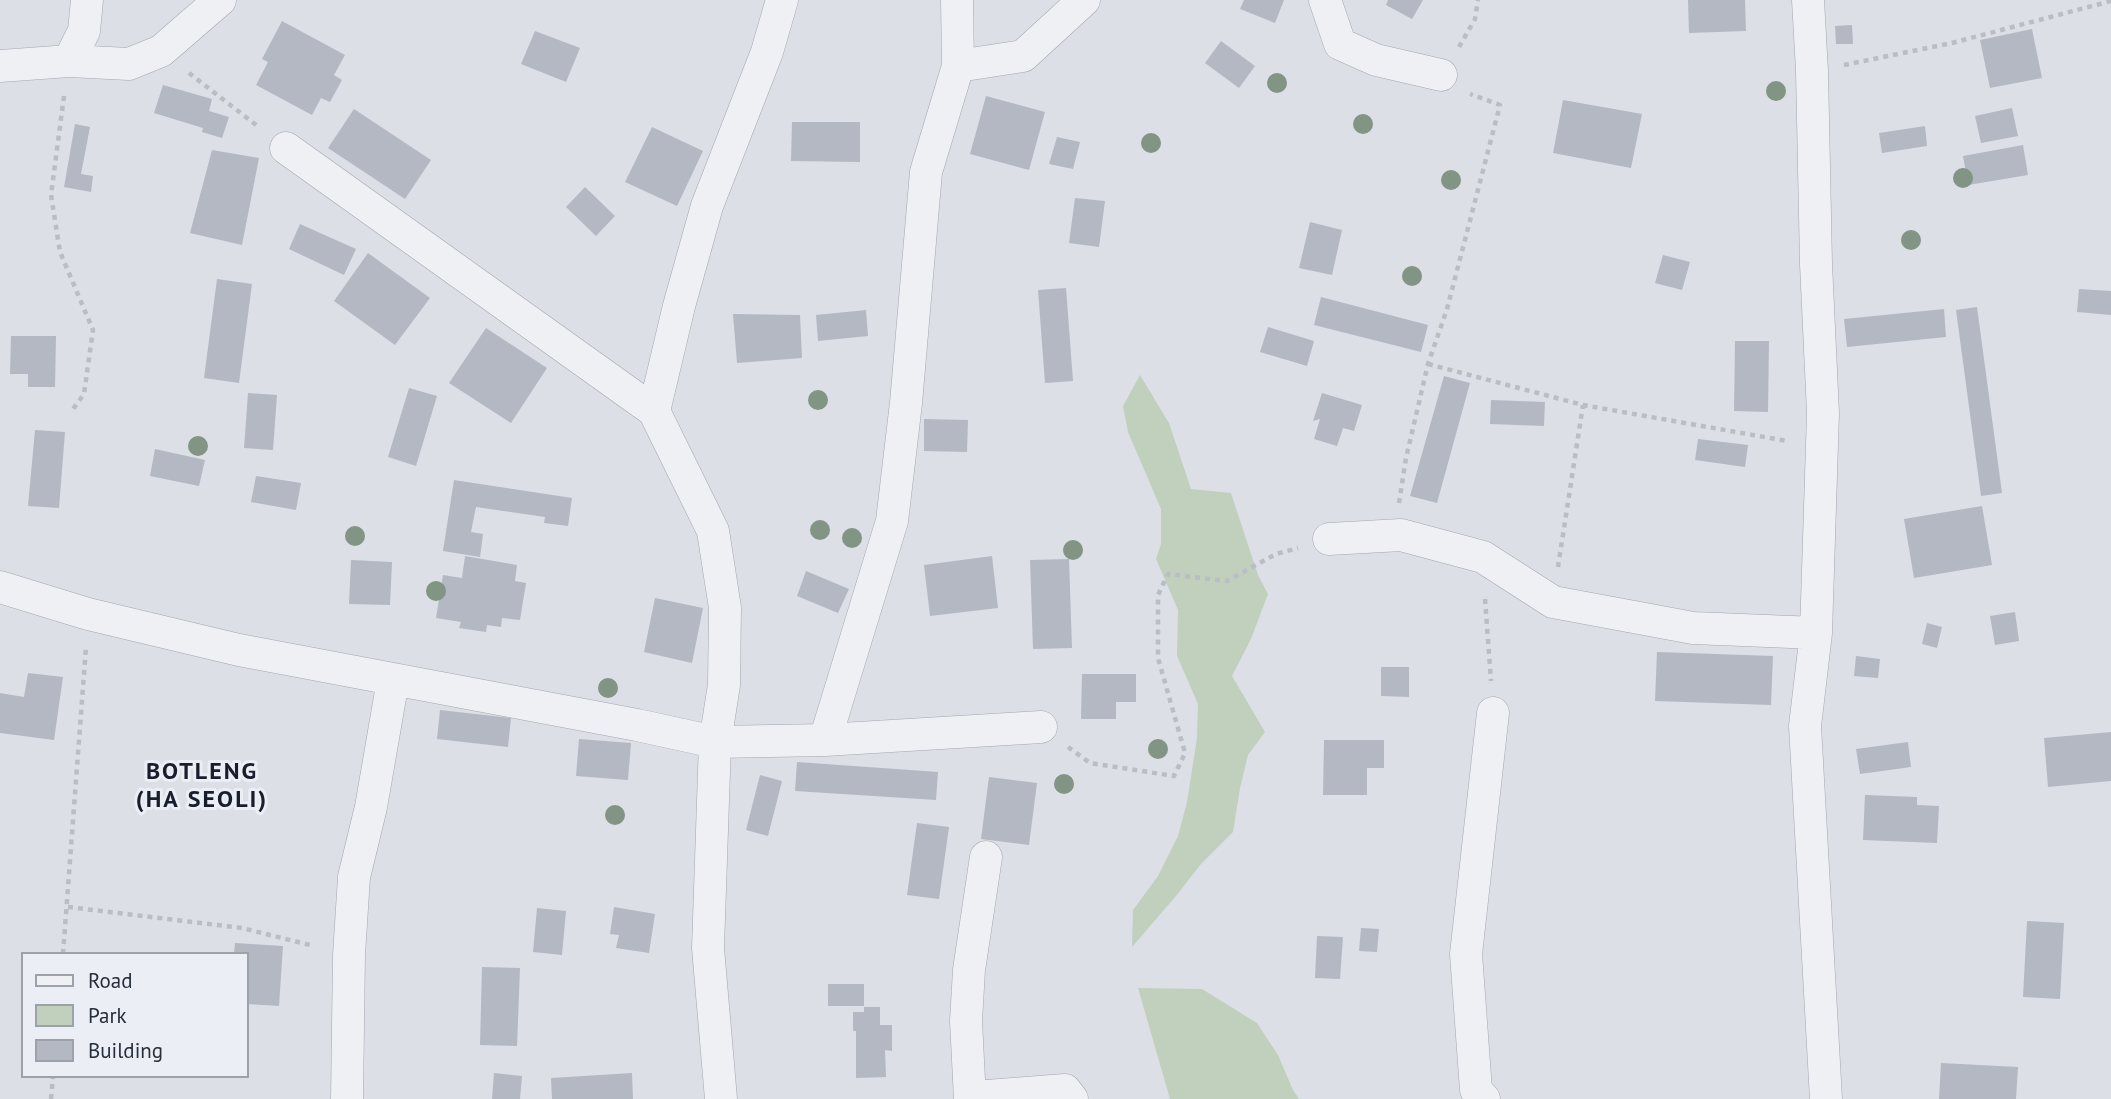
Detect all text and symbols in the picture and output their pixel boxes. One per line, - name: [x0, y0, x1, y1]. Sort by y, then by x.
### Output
- district label: BOTLENG (HA SEOLI): [137, 758, 267, 814]
- legend: [21, 952, 248, 1078]
- text: Road: [88, 967, 132, 994]
- text: Park: [88, 1002, 127, 1029]
- text: Building: [88, 1037, 163, 1064]

